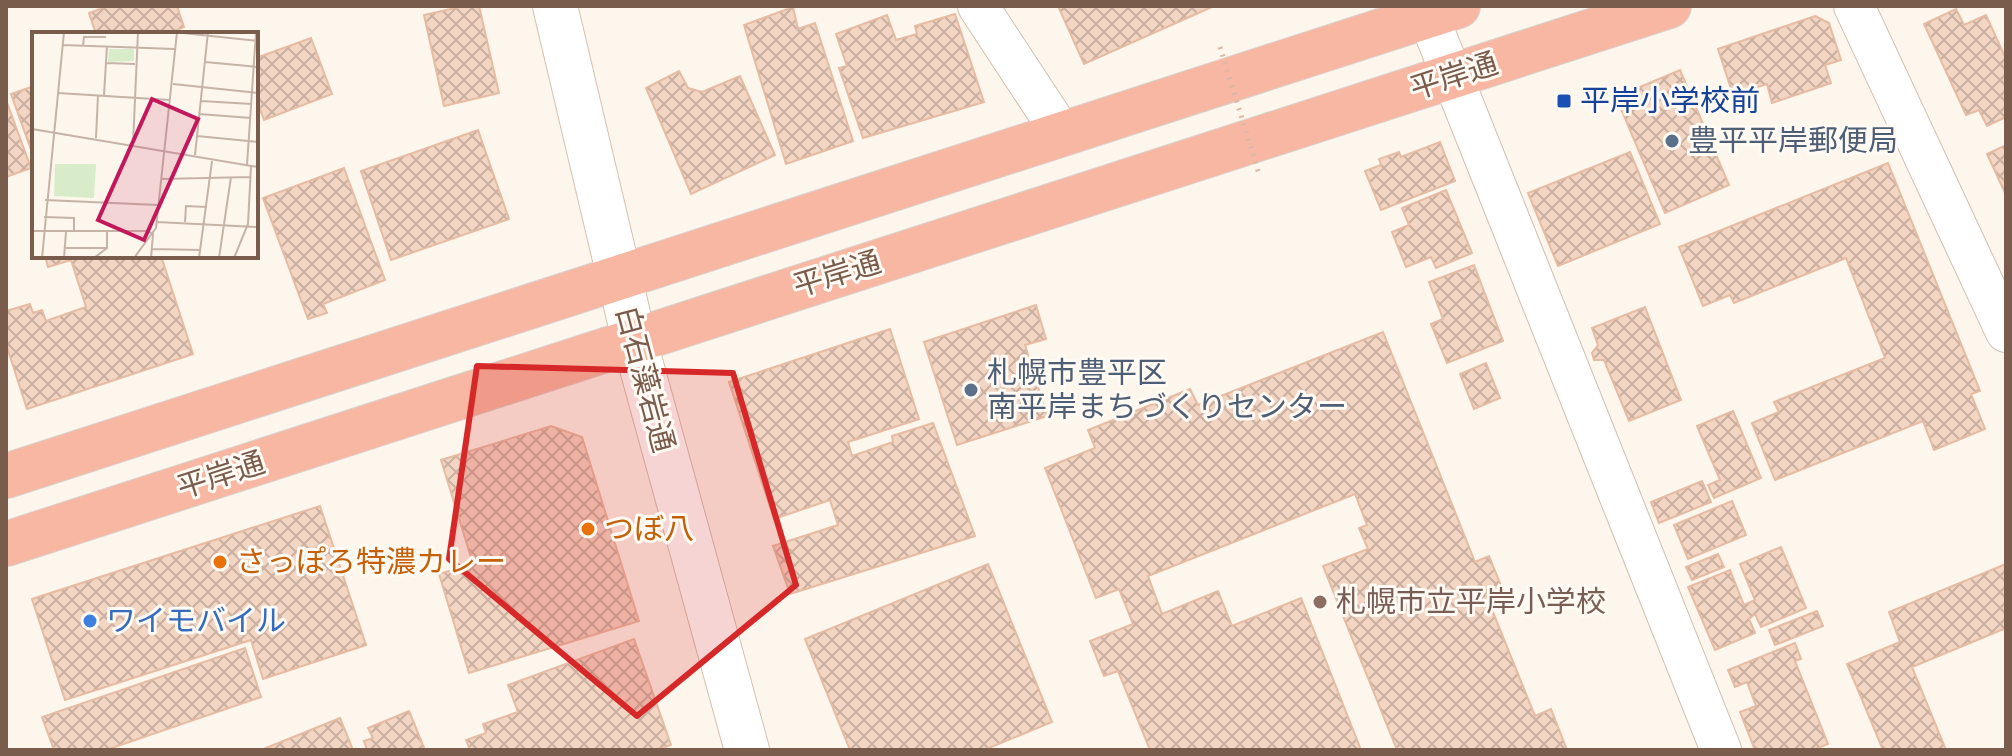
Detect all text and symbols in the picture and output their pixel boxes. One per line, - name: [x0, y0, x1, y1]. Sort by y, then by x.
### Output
- inset map: [32, 32, 258, 258]
- street label: 平岸通: [1405, 42, 1502, 105]
- place label: 平岸小学校前: [1580, 80, 1760, 117]
- marker: 平岸小学校前: [1555, 92, 1573, 110]
- place label: 豊平平岸郵便局: [1688, 120, 1898, 157]
- marker: 豊平平岸郵便局: [1663, 132, 1681, 150]
- street label: 平岸通: [788, 241, 885, 302]
- street label: 白石藻岩通: [610, 301, 685, 456]
- place label: 札幌市豊平区 南平岸まちづくりセンター: [987, 352, 1347, 423]
- marker: 札幌市豊平区 南平岸まちづくりセンター: [962, 381, 980, 399]
- street label: 平岸通: [172, 441, 269, 504]
- place label: つぼ八: [604, 508, 694, 545]
- marker: つぼ八: [579, 520, 597, 538]
- place label: さっぽろ特濃カレー: [236, 541, 506, 578]
- marker: さっぽろ特濃カレー: [211, 553, 229, 571]
- place label: 札幌市立平岸小学校: [1336, 581, 1606, 618]
- marker: 札幌市立平岸小学校: [1311, 593, 1329, 611]
- place label: ワイモバイル: [106, 600, 286, 637]
- marker: ワイモバイル: [81, 612, 99, 630]

